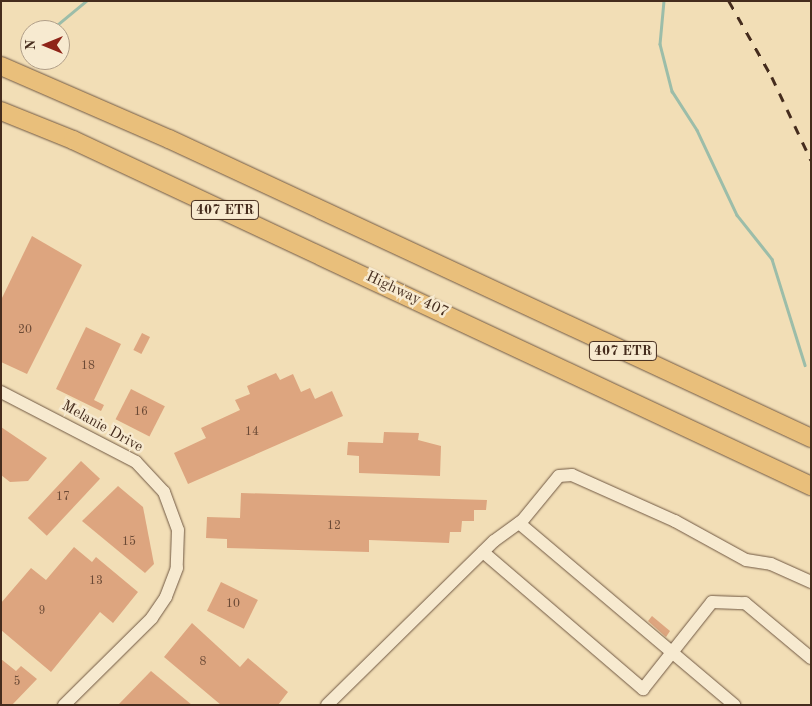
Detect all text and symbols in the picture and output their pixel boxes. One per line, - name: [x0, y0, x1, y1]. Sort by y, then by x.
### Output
- north arrow: [20, 20, 70, 70]
- text: N: [24, 40, 38, 50]
- road number: 407 ETR: [190, 198, 260, 222]
- street label: Highway 407: [363, 268, 451, 322]
- house number: 20: [18, 324, 32, 338]
- road number: 407 ETR: [588, 340, 658, 362]
- house number: 18: [81, 360, 95, 374]
- street label: Melanie Drive: [58, 397, 146, 457]
- house number: 16: [134, 406, 148, 420]
- house number: 14: [245, 426, 259, 440]
- house number: 17: [56, 491, 70, 505]
- house number: 12: [327, 520, 341, 534]
- house number: 15: [122, 536, 136, 550]
- house number: 13: [89, 575, 103, 589]
- house number: 10: [226, 598, 240, 612]
- house number: 9: [39, 605, 45, 619]
- house number: 8: [200, 656, 206, 670]
- house number: 5: [14, 676, 20, 690]

